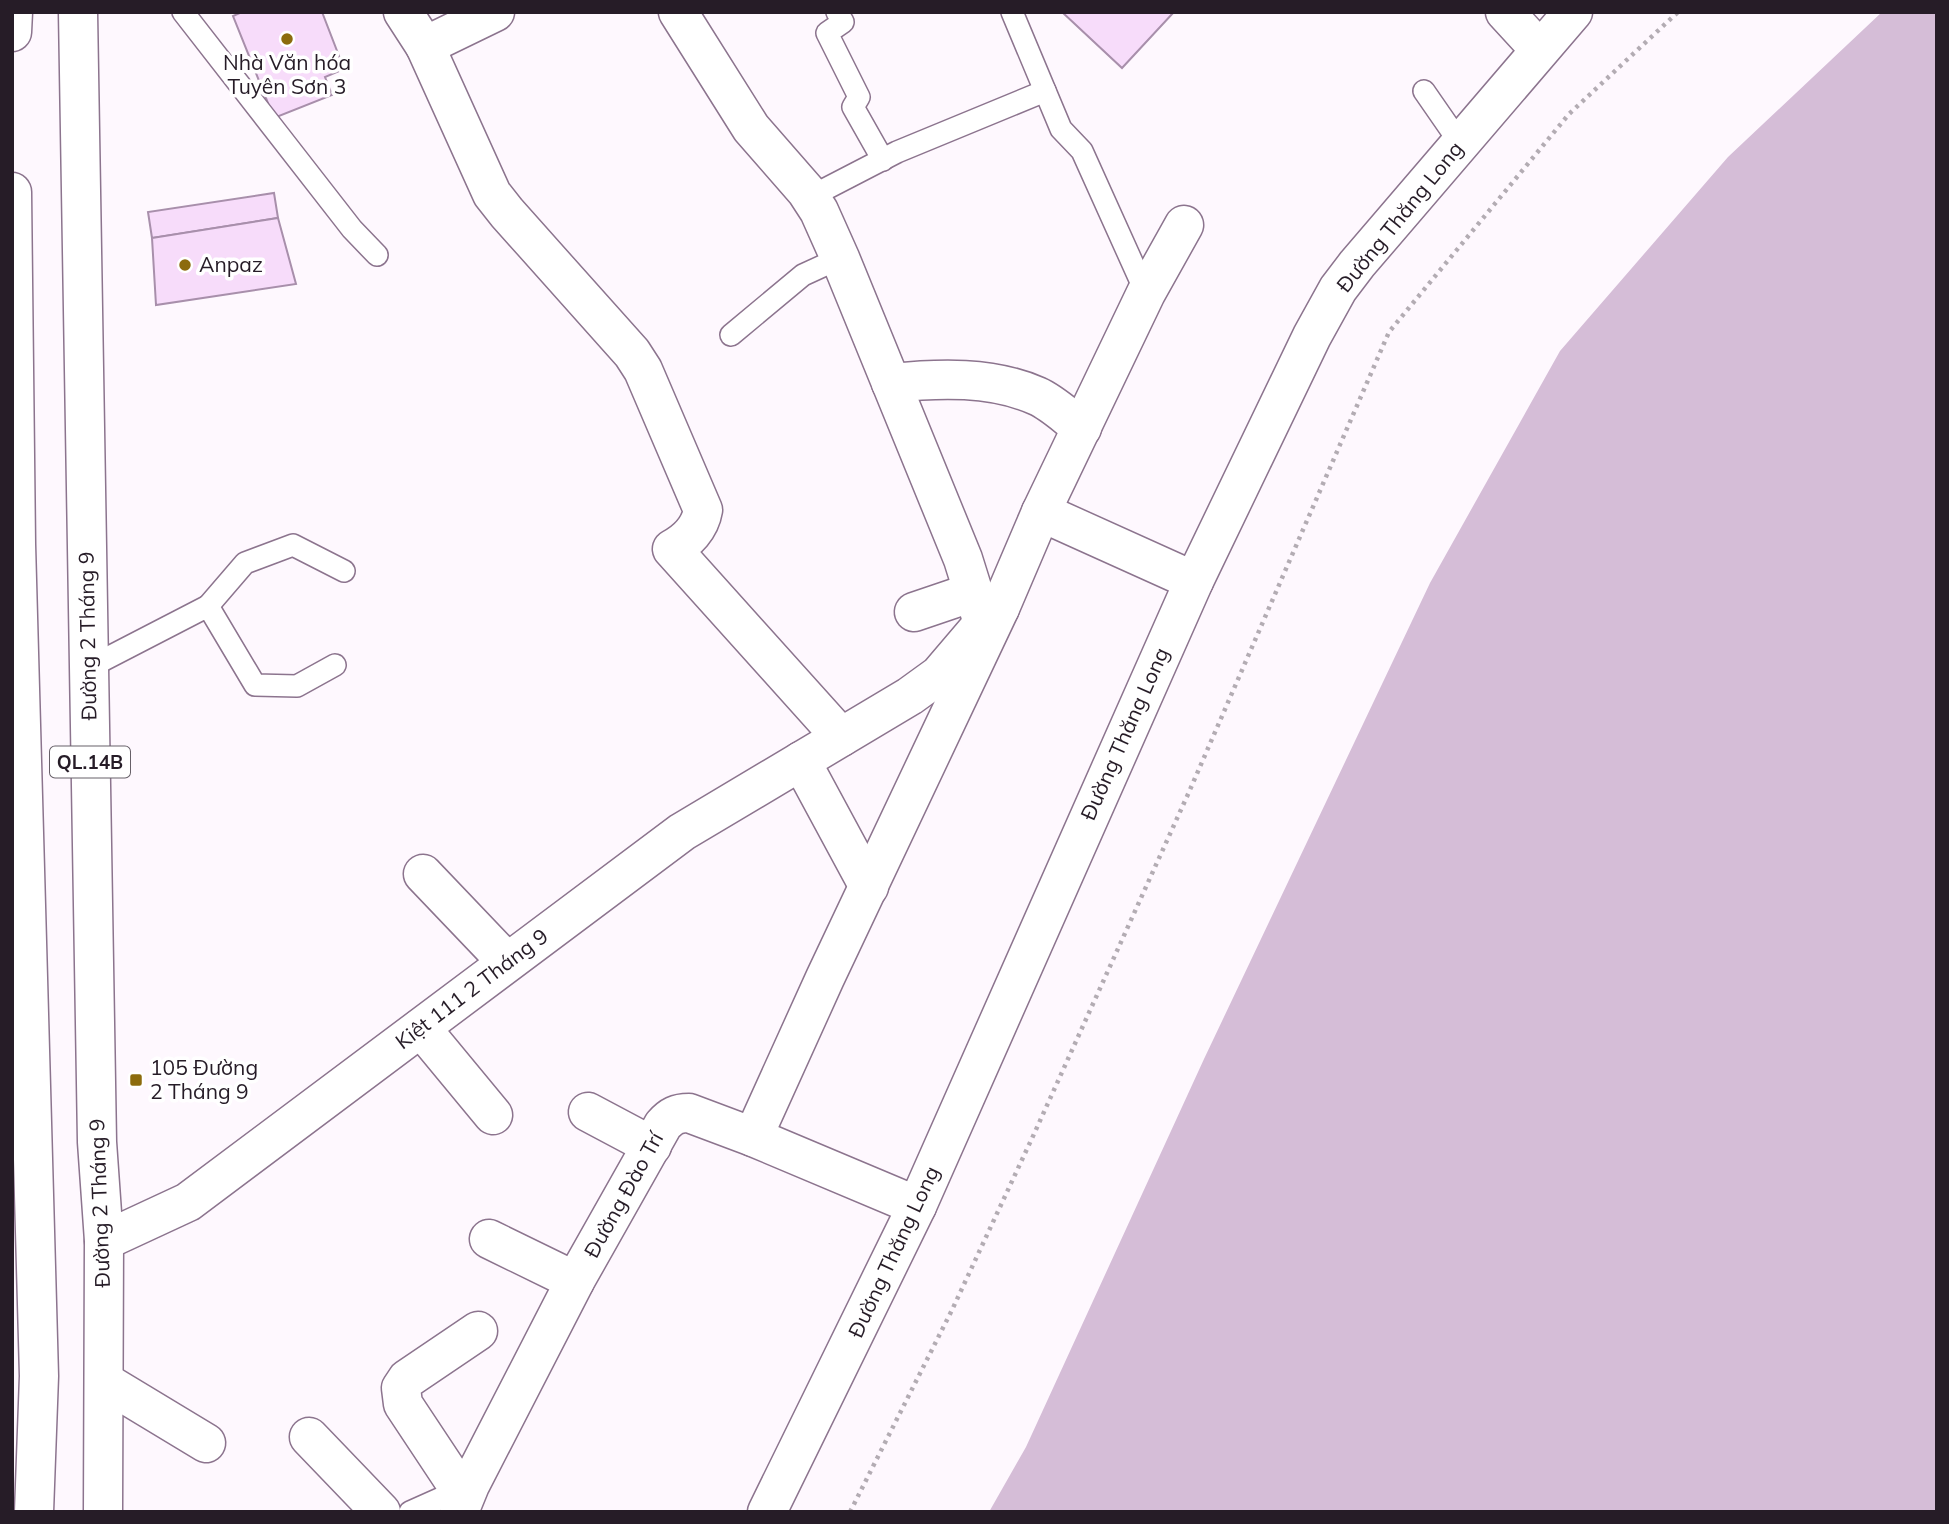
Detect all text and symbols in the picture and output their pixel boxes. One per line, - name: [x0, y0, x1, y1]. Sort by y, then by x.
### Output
- marker: Nhà Văn hóa Tuyên Sơn 3: [279, 31, 295, 47]
- place label: Nhà Văn hóa Tuyên Sơn 3: [223, 49, 351, 99]
- street label: Đường Thăng Long: [1330, 136, 1468, 297]
- place label: Anpaz: [199, 251, 263, 277]
- marker: Anpaz: [177, 257, 193, 273]
- street label: Đường 2 Tháng 9: [73, 551, 101, 721]
- street label: Đường Thăng Long: [1074, 643, 1174, 824]
- road number: QL.14B: [50, 747, 130, 778]
- street label: Kiệt 111 2 Tháng 9: [390, 922, 553, 1054]
- place label: 105 Đường 2 Tháng 9: [150, 1054, 258, 1104]
- marker: 105 Đường 2 Tháng 9: [128, 1072, 144, 1088]
- street label: Đường 2 Tháng 9: [83, 1118, 115, 1288]
- street label: Đường Đào Trí: [578, 1126, 669, 1262]
- street label: Đường Thăng Long: [842, 1162, 944, 1342]

